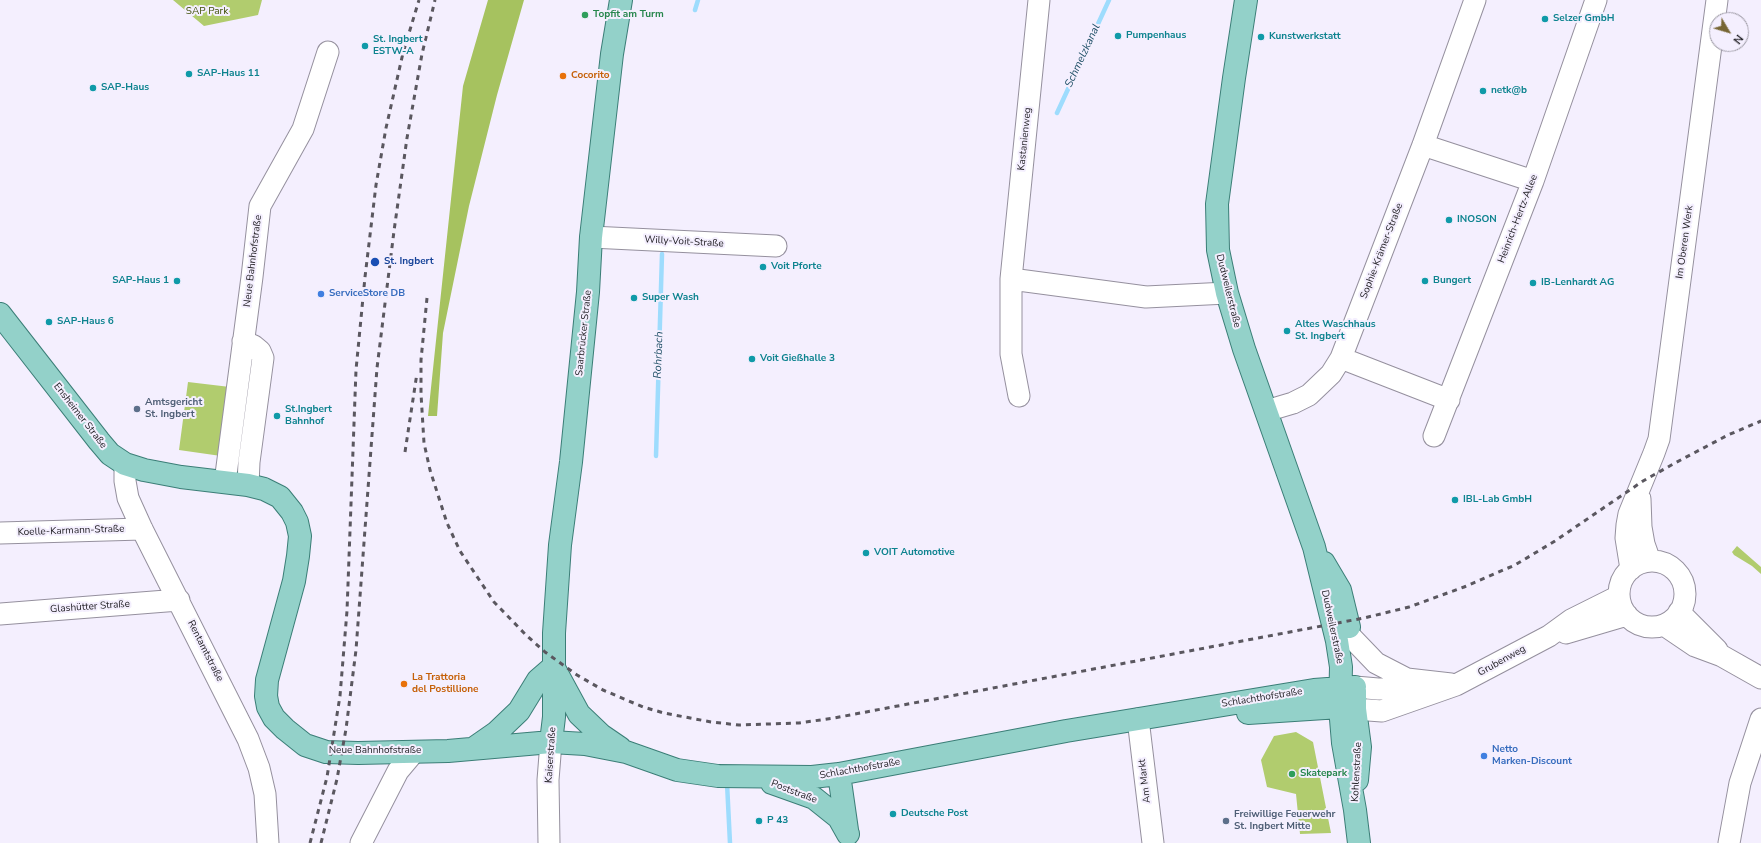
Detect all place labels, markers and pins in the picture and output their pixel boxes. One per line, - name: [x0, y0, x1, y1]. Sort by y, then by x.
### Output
- place label: Topfit am Turm: [593, 9, 664, 21]
- marker: Topfit am Turm: [580, 10, 590, 20]
- place label: Selzer GmbH: [1553, 13, 1614, 25]
- marker: Selzer GmbH: [1540, 14, 1550, 24]
- place label: Pumpenhaus: [1126, 30, 1186, 42]
- marker: Pumpenhaus: [1113, 31, 1123, 41]
- place label: Kunstwerkstatt: [1269, 31, 1341, 43]
- marker: Kunstwerkstatt: [1256, 32, 1266, 42]
- place label: St. Ingbert ESTW-A: [373, 34, 423, 58]
- marker: St. Ingbert ESTW-A: [360, 41, 370, 51]
- place label: SAP-Haus 11: [197, 68, 260, 80]
- marker: SAP-Haus 11: [184, 69, 194, 79]
- place label: Cocorito: [571, 70, 610, 82]
- marker: Cocorito: [558, 71, 568, 81]
- place label: SAP-Haus: [101, 82, 149, 94]
- marker: SAP-Haus: [88, 83, 98, 93]
- place label: netk@b: [1491, 85, 1527, 97]
- marker: netk@b: [1478, 86, 1488, 96]
- place label: INOSON: [1457, 214, 1497, 226]
- marker: INOSON: [1444, 215, 1454, 225]
- marker: St. Ingbert: [369, 256, 381, 268]
- place label: St. Ingbert: [384, 256, 434, 268]
- place label: Voit Pforte: [771, 261, 822, 273]
- marker: Voit Pforte: [758, 262, 768, 272]
- place label: SAP-Haus 1: [112, 275, 169, 287]
- place label: Bungert: [1433, 275, 1471, 287]
- marker: SAP-Haus 1: [172, 276, 182, 286]
- marker: Bungert: [1420, 276, 1430, 286]
- place label: IB-Lenhardt AG: [1541, 277, 1614, 289]
- marker: IB-Lenhardt AG: [1528, 278, 1538, 288]
- place label: ServiceStore DB: [329, 288, 405, 300]
- marker: ServiceStore DB: [316, 289, 326, 299]
- place label: Super Wash: [642, 292, 699, 304]
- marker: Super Wash: [629, 293, 639, 303]
- place label: SAP-Haus 6: [57, 316, 114, 328]
- marker: SAP-Haus 6: [44, 317, 54, 327]
- place label: Altes Waschhaus St. Ingbert: [1295, 319, 1376, 342]
- marker: Altes Waschhaus St. Ingbert: [1282, 326, 1292, 336]
- place label: Voit Gießhalle 3: [760, 353, 835, 365]
- marker: Voit Gießhalle 3: [747, 354, 757, 364]
- place label: Amtsgericht St. Ingbert: [145, 397, 202, 420]
- marker: Amtsgericht St. Ingbert: [132, 404, 142, 414]
- place label: St.Ingbert Bahnhof: [285, 404, 332, 428]
- marker: St.Ingbert Bahnhof: [272, 411, 282, 421]
- place label: IBL-Lab GmbH: [1463, 494, 1532, 506]
- marker: IBL-Lab GmbH: [1450, 495, 1460, 505]
- place label: VOIT Automotive: [874, 547, 955, 559]
- marker: VOIT Automotive: [861, 548, 871, 558]
- place label: La Trattoria del Postillione: [412, 672, 479, 696]
- marker: La Trattoria del Postillione: [399, 679, 409, 689]
- place label: Netto Marken-Discount: [1492, 744, 1572, 768]
- marker: Netto Marken-Discount: [1479, 751, 1489, 761]
- place label: Skatepark: [1300, 768, 1347, 780]
- marker: Skatepark: [1287, 769, 1297, 779]
- place label: Deutsche Post: [901, 808, 968, 820]
- marker: Deutsche Post: [888, 809, 898, 819]
- place label: Freiwillige Feuerwehr St. Ingbert Mitte: [1234, 809, 1335, 832]
- place label: P 43: [767, 815, 788, 827]
- marker: P 43: [754, 816, 764, 826]
- marker: Freiwillige Feuerwehr St. Ingbert Mitte: [1221, 816, 1231, 826]

